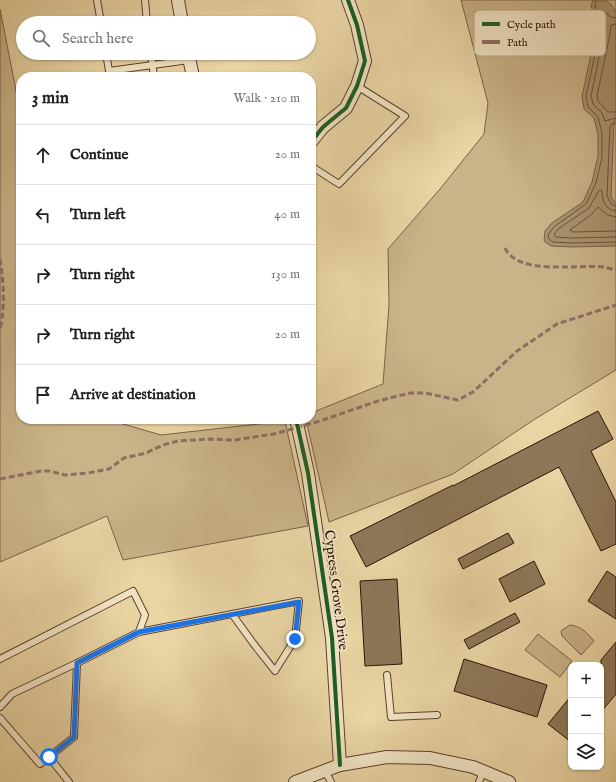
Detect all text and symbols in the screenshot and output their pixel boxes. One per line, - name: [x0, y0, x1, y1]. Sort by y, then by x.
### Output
- legend: [474, 10, 606, 56]
- search box: [16, 16, 316, 60]
- text: Cycle path: [507, 18, 556, 32]
- icon: search: [30, 27, 52, 49]
- text: Search here: [62, 29, 133, 48]
- text: Path: [507, 36, 528, 50]
- text: 3 min: [32, 88, 69, 109]
- text: Walk · 210 m: [234, 90, 300, 107]
- icon: ahead: [32, 144, 54, 166]
- text: Continue: [70, 145, 128, 164]
- text: 20 m: [275, 146, 300, 163]
- icon: left: [32, 204, 54, 226]
- text: Turn left: [70, 205, 126, 224]
- text: 40 m: [274, 206, 300, 223]
- icon: right: [32, 264, 54, 286]
- text: Turn right: [70, 265, 135, 284]
- text: 130 m: [271, 266, 300, 283]
- icon: right: [32, 324, 54, 346]
- text: Turn right: [70, 325, 135, 344]
- text: 20 m: [275, 326, 300, 343]
- icon: arrive: [32, 384, 54, 406]
- text: Arrive at destination: [70, 385, 196, 404]
- street label: Cypress Grove Drive: [320, 529, 352, 652]
- route end: [286, 630, 304, 648]
- map controls: [568, 662, 604, 770]
- button: +: [568, 662, 604, 698]
- button: −: [568, 698, 604, 734]
- button: layers: [568, 734, 604, 770]
- route start: [40, 748, 58, 766]

